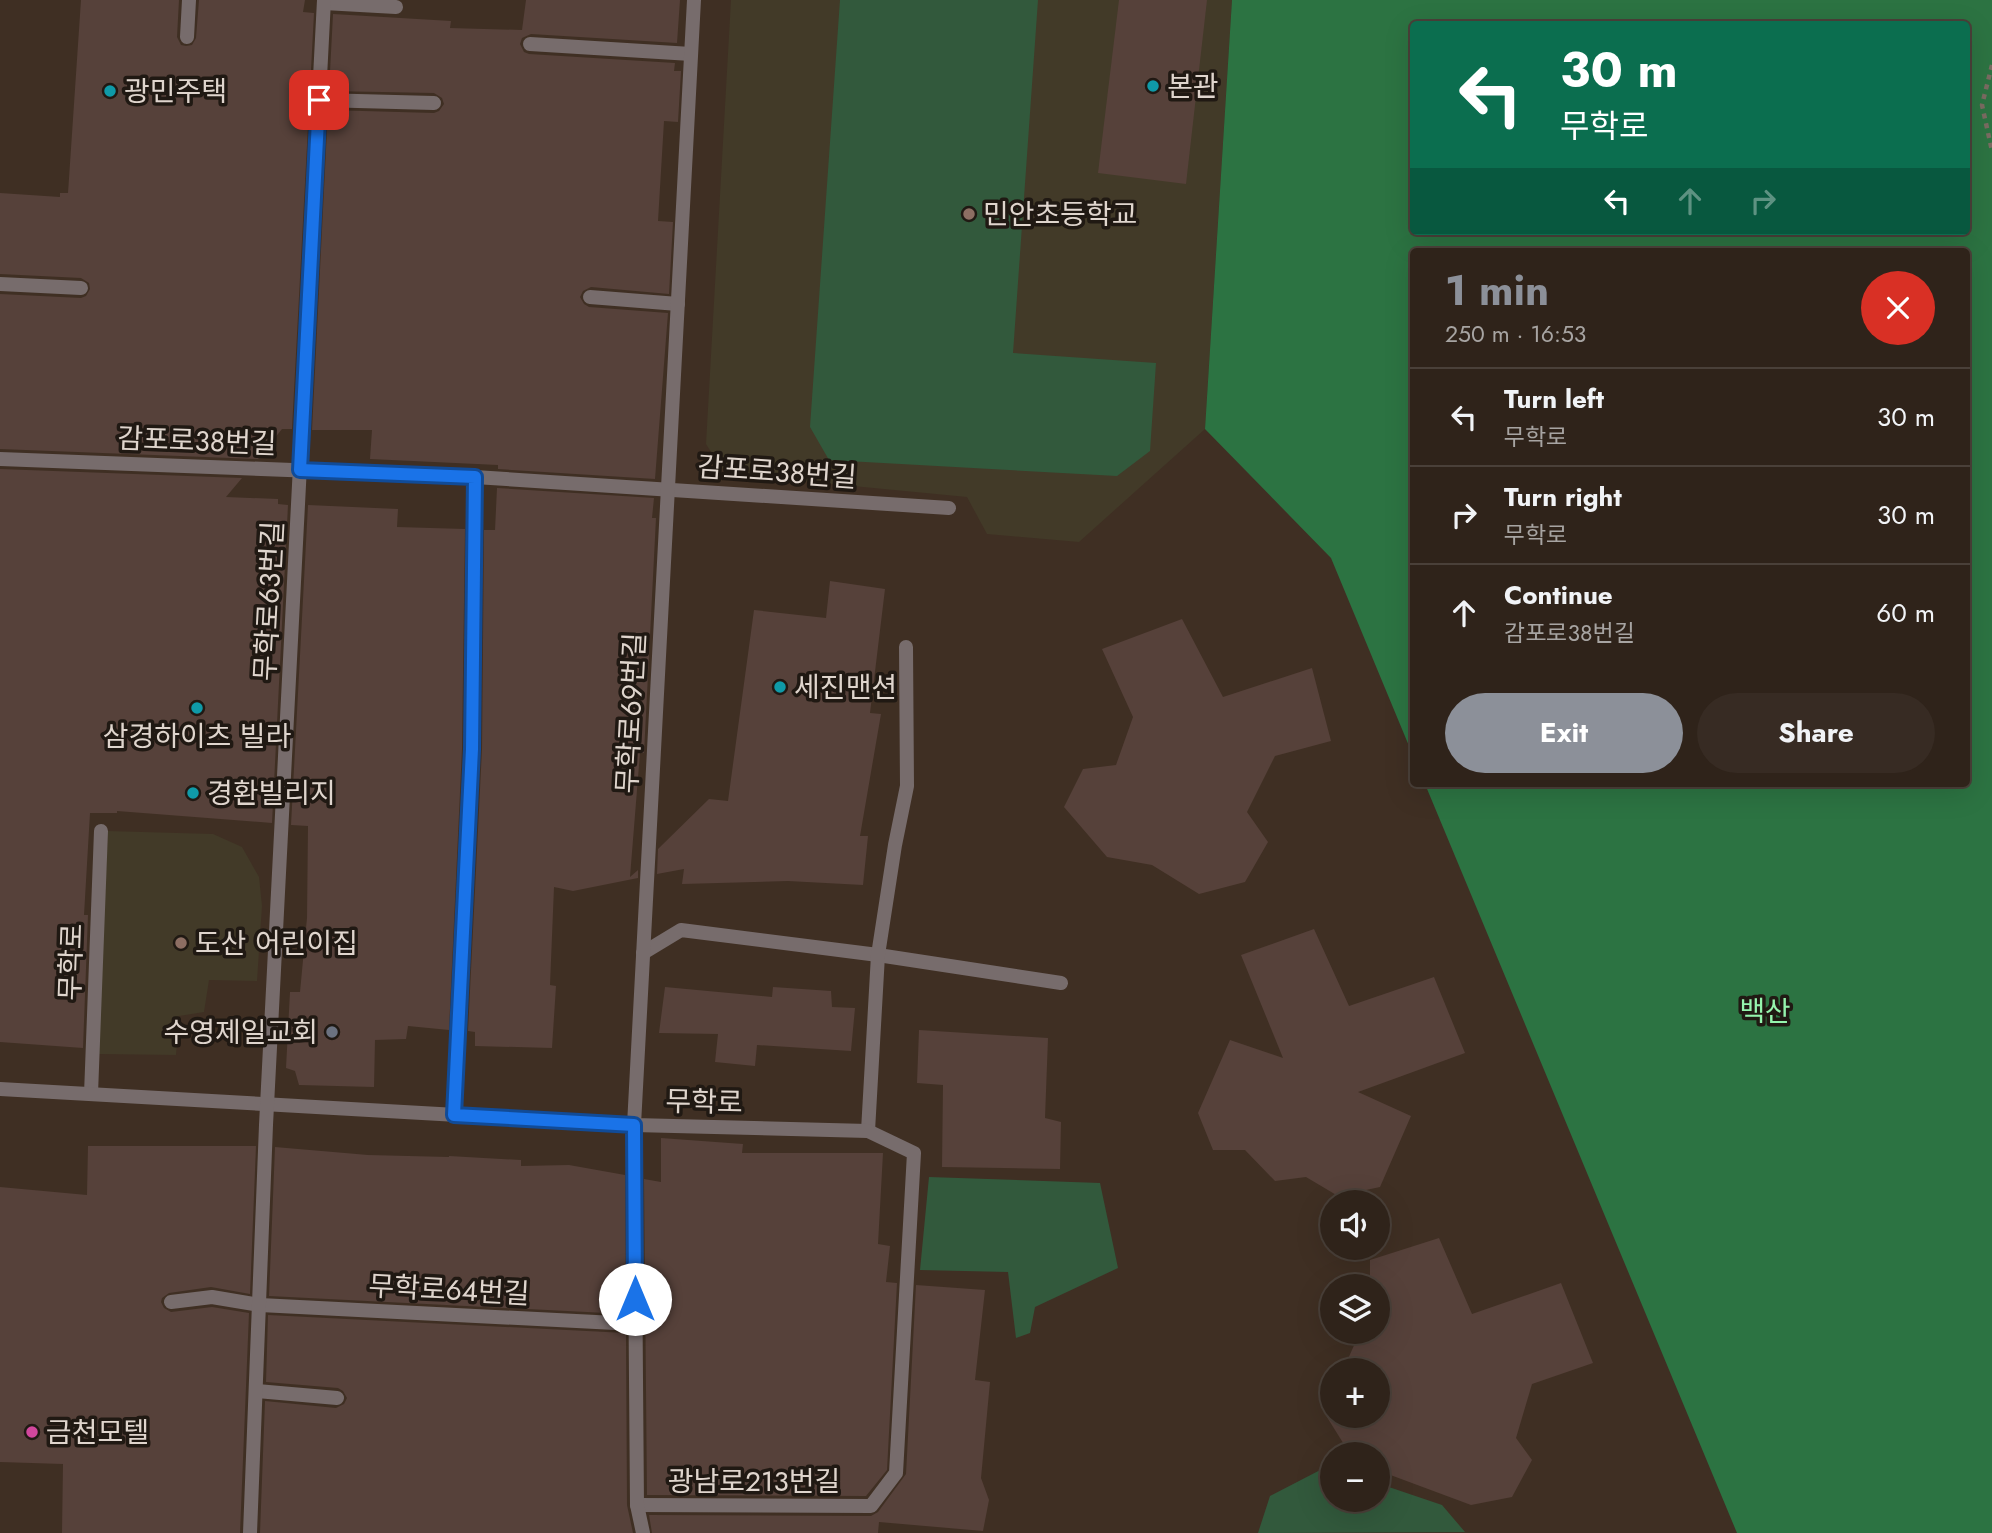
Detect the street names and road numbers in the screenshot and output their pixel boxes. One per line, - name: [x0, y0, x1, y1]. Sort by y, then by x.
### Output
- street label: 감포로38번길: [117, 418, 277, 464]
- street label: 감포로38번길: [696, 446, 858, 498]
- street label: 무학로63번길: [244, 520, 294, 682]
- street label: 무학로69번길: [606, 632, 656, 794]
- street label: 무학로: [49, 923, 93, 1001]
- street label: 무학로: [665, 1081, 743, 1123]
- street label: 무학로64번길: [367, 1265, 531, 1315]
- street label: 광남로213번길: [668, 1461, 840, 1502]

